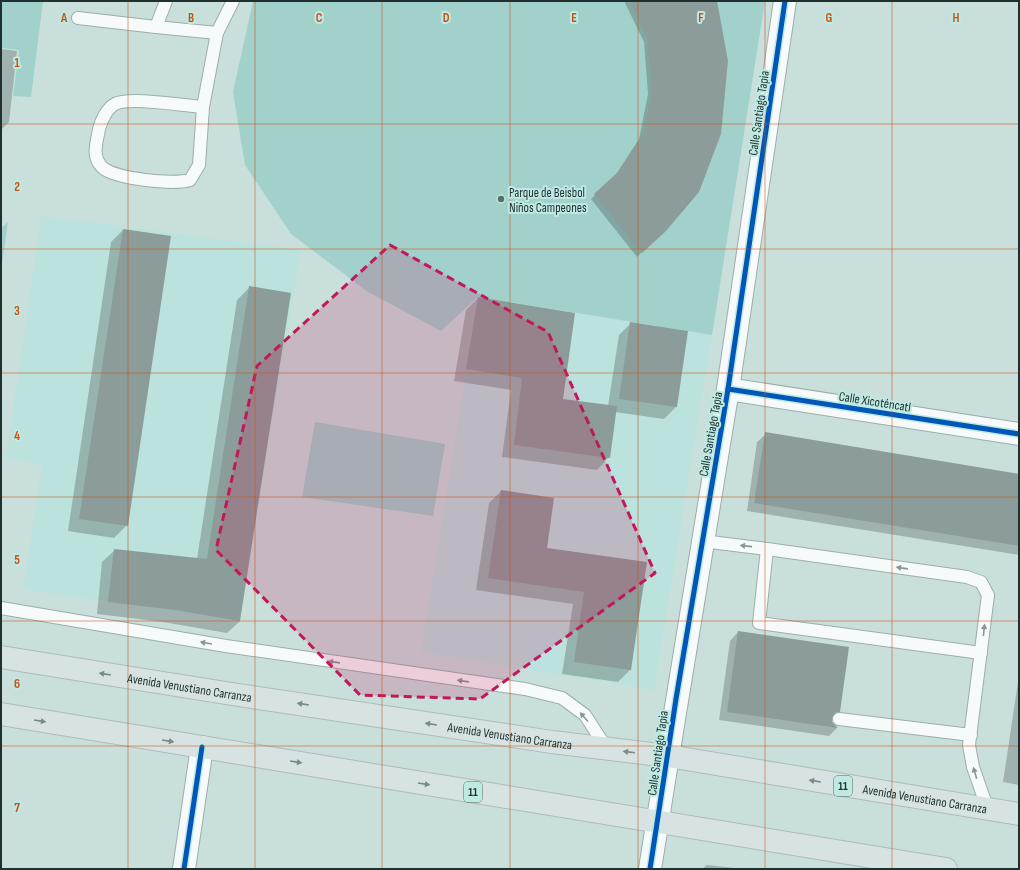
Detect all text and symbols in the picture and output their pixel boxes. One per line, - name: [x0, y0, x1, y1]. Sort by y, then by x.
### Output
- text: A: [60, 10, 68, 26]
- text: B: [188, 10, 194, 26]
- text: C: [316, 10, 323, 26]
- text: D: [443, 10, 450, 26]
- text: E: [571, 10, 577, 26]
- text: F: [698, 10, 704, 26]
- text: G: [826, 10, 833, 26]
- text: H: [953, 10, 960, 26]
- text: 1: [14, 55, 20, 71]
- street label: Calle Santiago Tapia: [745, 70, 773, 157]
- text: 2: [14, 179, 20, 195]
- place label: Parque de Beisbol Niños Campeones: [509, 185, 587, 216]
- marker: Parque de Beisbol Niños Campeones: [496, 194, 506, 204]
- text: 3: [14, 303, 20, 319]
- street label: Calle Xicoténcatl: [838, 388, 912, 416]
- street label: Calle Santiago Tapia: [696, 391, 726, 478]
- text: 4: [14, 428, 20, 444]
- one-way arrow: [740, 543, 752, 550]
- text: 5: [14, 552, 20, 568]
- one-way arrow: [896, 565, 909, 571]
- one-way arrow: [981, 624, 987, 637]
- one-way arrow: [200, 640, 212, 646]
- one-way arrow: [328, 659, 340, 665]
- street label: Avenida Venustiano Carranza: [125, 670, 253, 706]
- one-way arrow: [99, 671, 111, 677]
- text: 6: [14, 676, 20, 692]
- one-way arrow: [457, 678, 469, 684]
- one-way arrow: [296, 701, 309, 707]
- street label: Calle Santiago Tapia: [644, 710, 672, 797]
- one-way arrow: [580, 712, 589, 722]
- one-way arrow: [33, 718, 46, 724]
- street label: Avenida Venustiano Carranza: [446, 719, 573, 753]
- one-way arrow: [425, 721, 437, 727]
- one-way arrow: [162, 738, 174, 744]
- one-way arrow: [623, 748, 635, 755]
- one-way arrow: [290, 759, 302, 765]
- one-way arrow: [972, 767, 978, 779]
- road number: 11: [834, 776, 852, 796]
- one-way arrow: [809, 778, 821, 784]
- one-way arrow: [418, 781, 430, 787]
- street label: Avenida Venustiano Carranza: [861, 781, 988, 818]
- road number: 11: [464, 782, 482, 802]
- text: 7: [14, 800, 20, 816]

